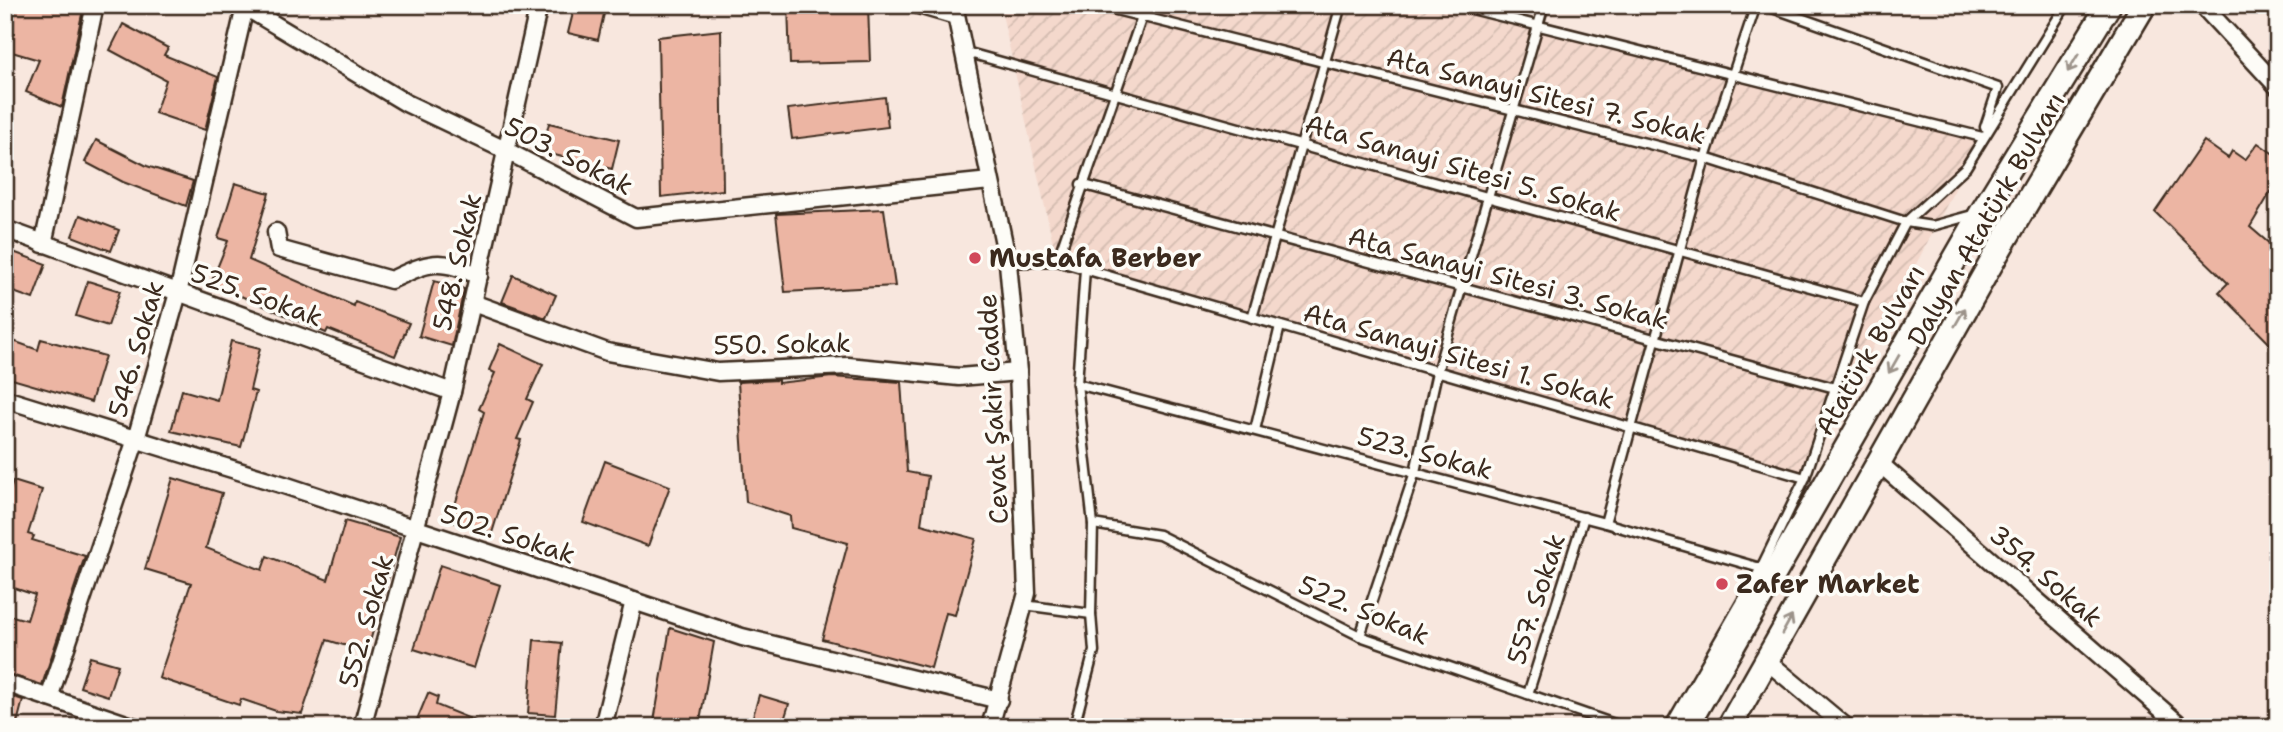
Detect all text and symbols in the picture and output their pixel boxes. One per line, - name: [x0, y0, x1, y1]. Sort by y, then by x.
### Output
- street label: Ata Sanayi Sitesi 7. Sokak: [1383, 39, 1709, 152]
- one-way arrow: [2066, 53, 2080, 73]
- street label: Dalyan Atatürk Bulvarı: [1899, 85, 2073, 352]
- street label: Ata Sanayi Sitesi 5. Sokak: [1301, 106, 1625, 229]
- street label: 503. Sokak: [499, 108, 640, 203]
- street label: 548. Sokak: [424, 190, 489, 334]
- street label: Ata Sanayi Sitesi 3. Sokak: [1344, 218, 1672, 337]
- place label: Mustafa Berber: [989, 240, 1201, 275]
- marker: Mustafa Berber: [967, 250, 983, 266]
- street label: 525. Sokak: [187, 255, 328, 334]
- street label: Atatürk Bulvarı: [1806, 258, 1933, 442]
- street label: 546. Sokak: [99, 276, 172, 421]
- street label: Cevat Şakir Cadde: [969, 293, 1016, 525]
- street label: Ata Sanayi Sitesi 1. Sokak: [1300, 294, 1619, 417]
- one-way arrow: [1954, 307, 1967, 328]
- street label: 550. Sokak: [713, 325, 851, 362]
- one-way arrow: [1887, 354, 1901, 374]
- street label: 523. Sokak: [1354, 418, 1497, 487]
- street label: 502. Sokak: [436, 495, 580, 572]
- street label: 354. Sokak: [1982, 517, 2110, 635]
- street label: 557. Sokak: [1498, 529, 1573, 669]
- street label: 552. Sokak: [330, 550, 401, 692]
- street label: 522. Sokak: [1293, 566, 1435, 653]
- place label: Zafer Market: [1736, 566, 1920, 601]
- marker: Zafer Market: [1714, 576, 1730, 592]
- one-way arrow: [1780, 616, 1794, 636]

